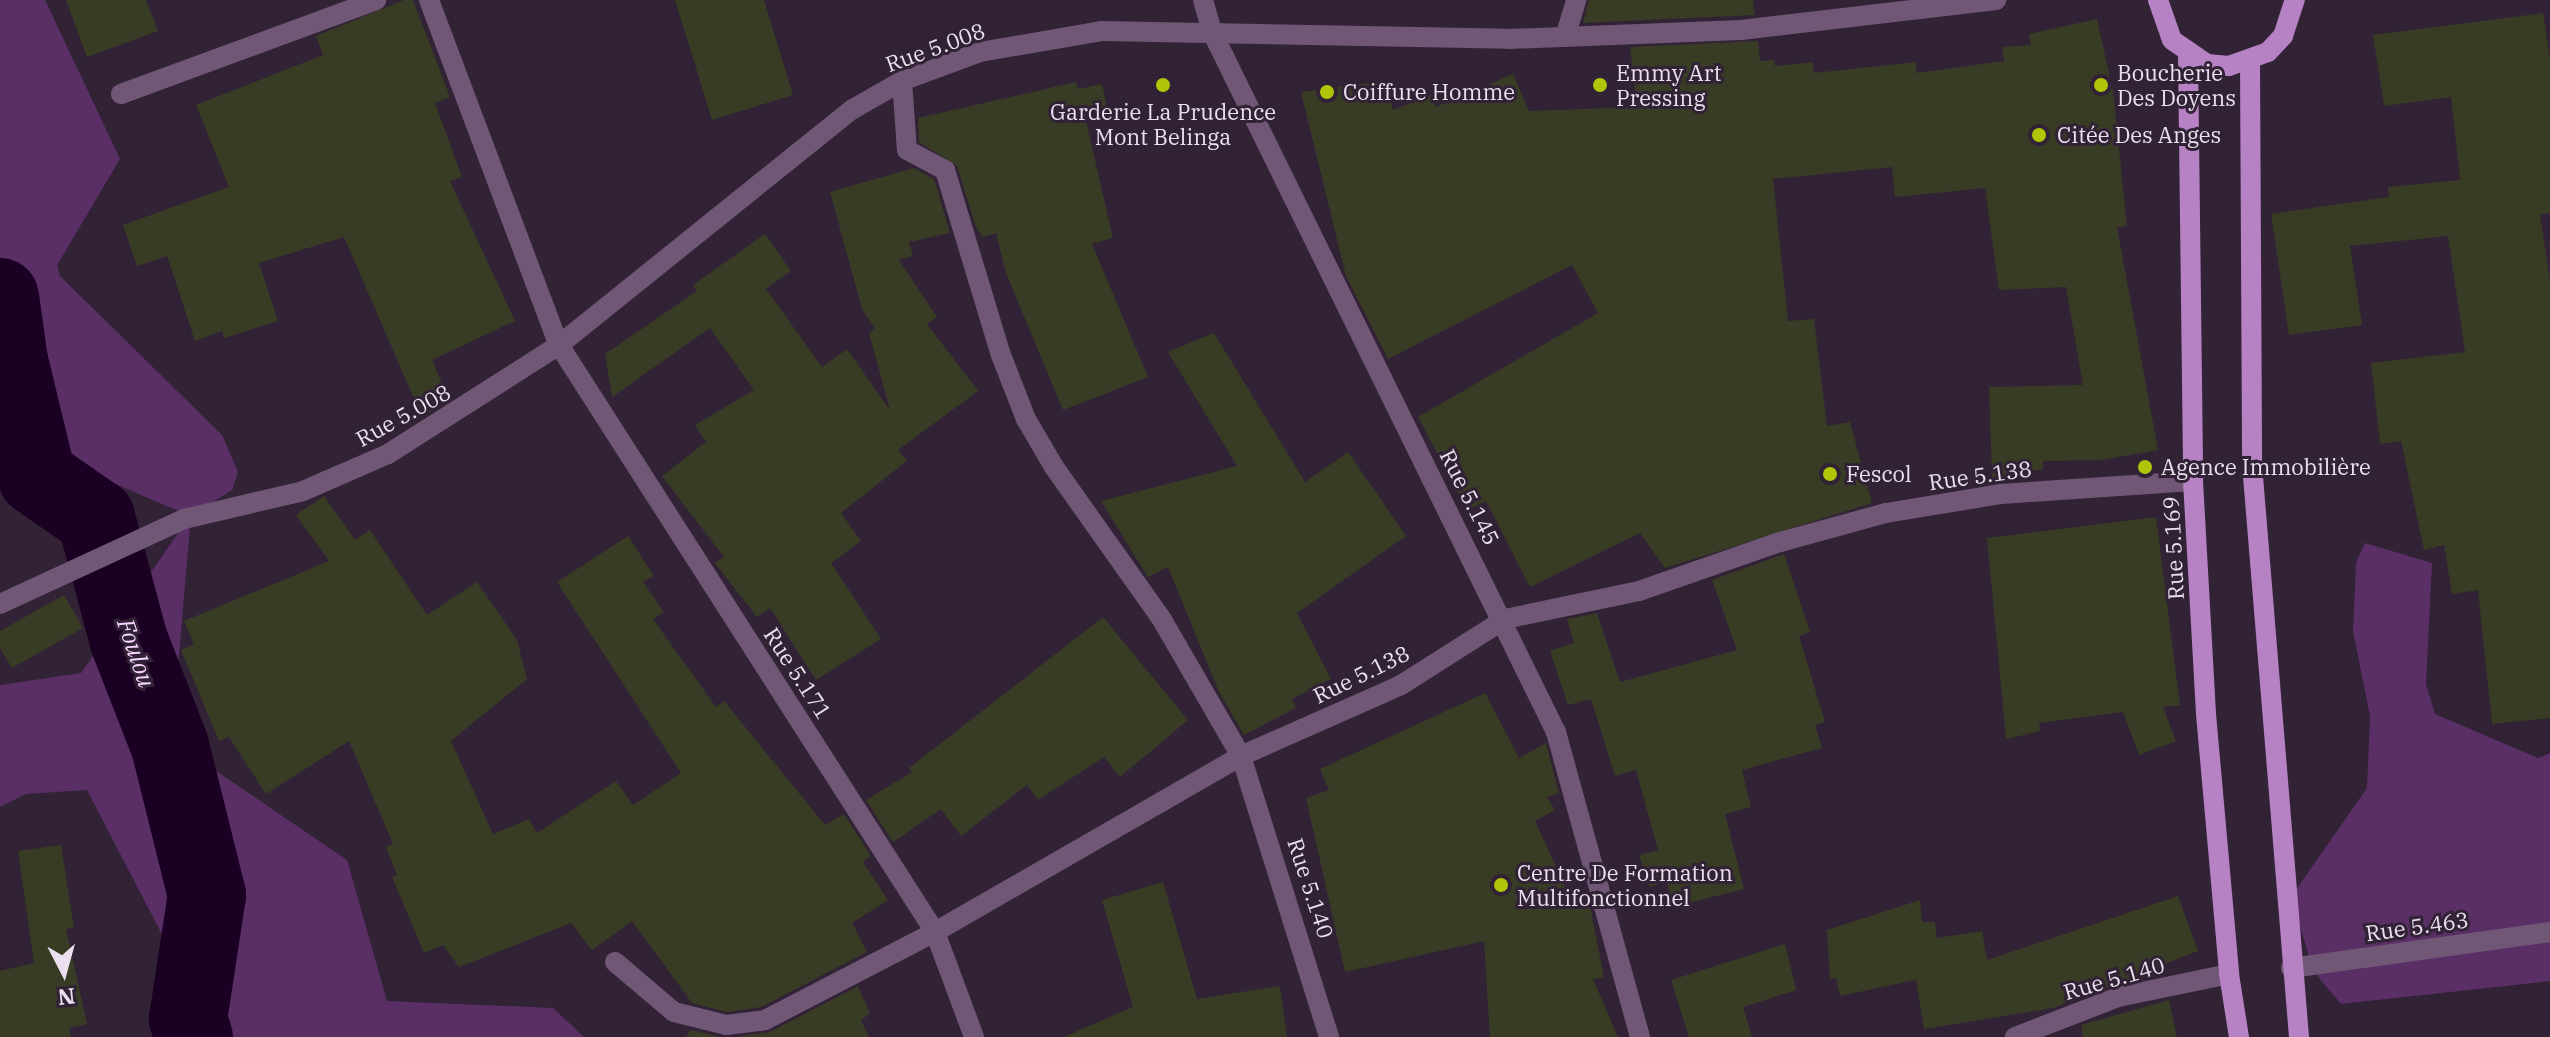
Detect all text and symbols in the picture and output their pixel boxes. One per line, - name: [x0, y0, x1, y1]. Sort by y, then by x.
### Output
- street label: Rue 5.008: [882, 17, 988, 77]
- place label: Emmy Art Pressing: [1616, 59, 1721, 110]
- place label: Boucherie Des Doyens: [2117, 59, 2236, 110]
- marker: Garderie La Prudence Mont Belinga: [1154, 76, 1172, 94]
- marker: Emmy Art Pressing: [1591, 76, 1609, 94]
- marker: Boucherie Des Doyens: [2092, 76, 2110, 94]
- place label: Coiffure Homme: [1343, 79, 1515, 105]
- marker: Coiffure Homme: [1318, 83, 1336, 101]
- place label: Garderie La Prudence Mont Belinga: [1050, 98, 1276, 150]
- place label: Citée Des Anges: [2057, 122, 2221, 148]
- marker: Citée Des Anges: [2028, 124, 2050, 146]
- street label: Rue 5.008: [351, 378, 455, 452]
- street label: Rue 5.145: [1435, 445, 1505, 549]
- place label: Agence Immobilière: [2161, 454, 2371, 480]
- street label: Rue 5.138: [1927, 455, 2033, 495]
- marker: Agence Immobilière: [2136, 458, 2154, 476]
- place label: Fescol: [1846, 461, 1912, 487]
- marker: Fescol: [1821, 465, 1839, 483]
- street label: Rue 5.169: [2157, 495, 2189, 601]
- water label: Foulou: [111, 615, 161, 691]
- street label: Rue 5.171: [759, 622, 837, 724]
- street label: Rue 5.138: [1309, 639, 1413, 709]
- street label: Rue 5.140: [1282, 835, 1340, 941]
- place label: Centre De Formation Multifonctionnel: [1517, 859, 1733, 910]
- marker: Centre De Formation Multifonctionnel: [1492, 876, 1510, 894]
- street label: Rue 5.463: [2364, 906, 2470, 946]
- north arrow: [24, 933, 104, 1013]
- street label: Rue 5.140: [2060, 951, 2168, 1005]
- text: N: [56, 982, 77, 1013]

